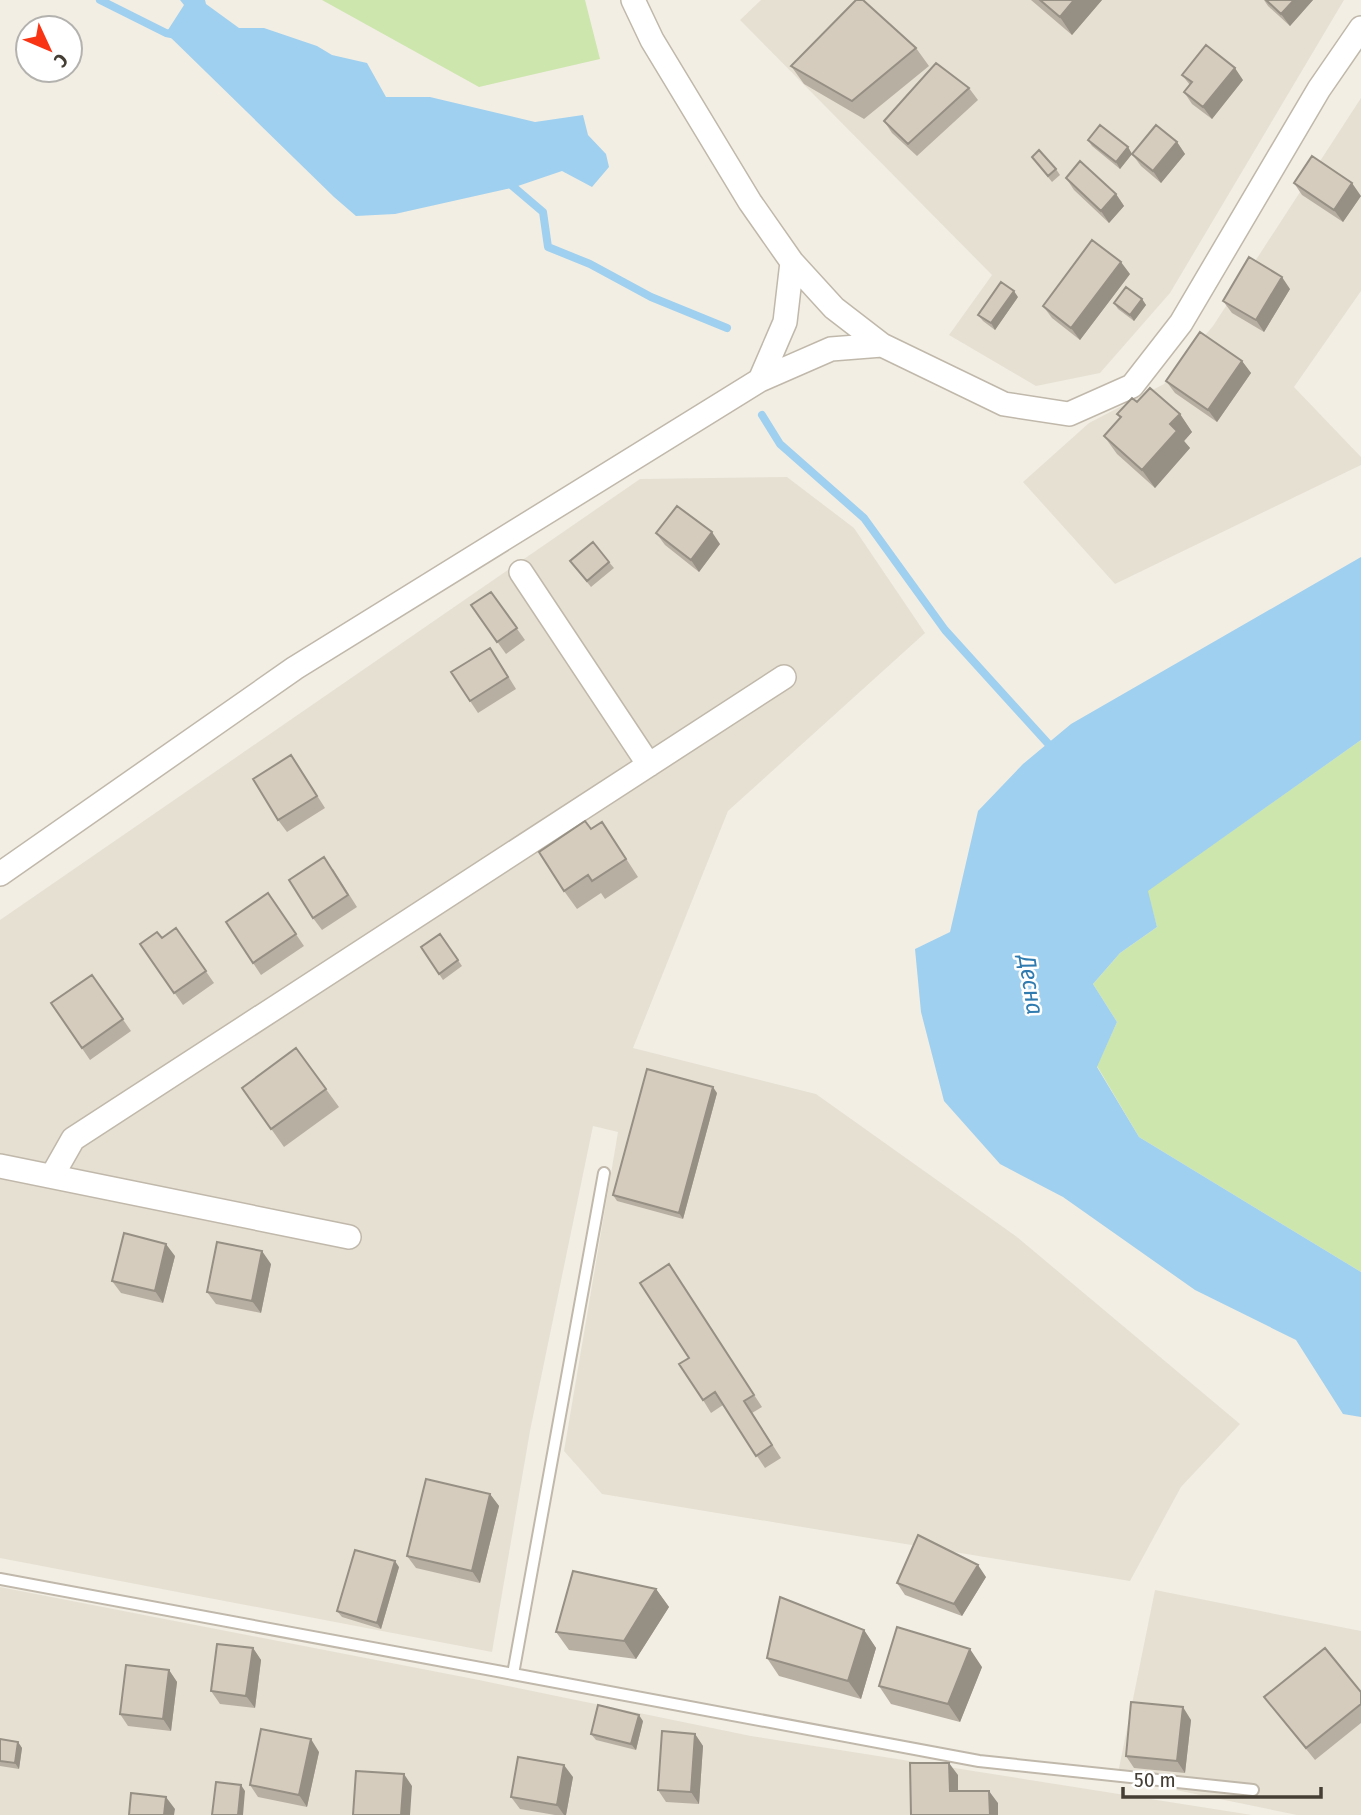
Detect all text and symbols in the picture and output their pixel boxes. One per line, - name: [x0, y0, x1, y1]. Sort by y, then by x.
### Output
- north arrow: [14, 14, 84, 84]
- text: С: [49, 49, 73, 72]
- water label: Десна: [1012, 951, 1050, 1017]
- scale bar: [1123, 1756, 1321, 1800]
- text: 50 m: [1134, 1767, 1176, 1793]

